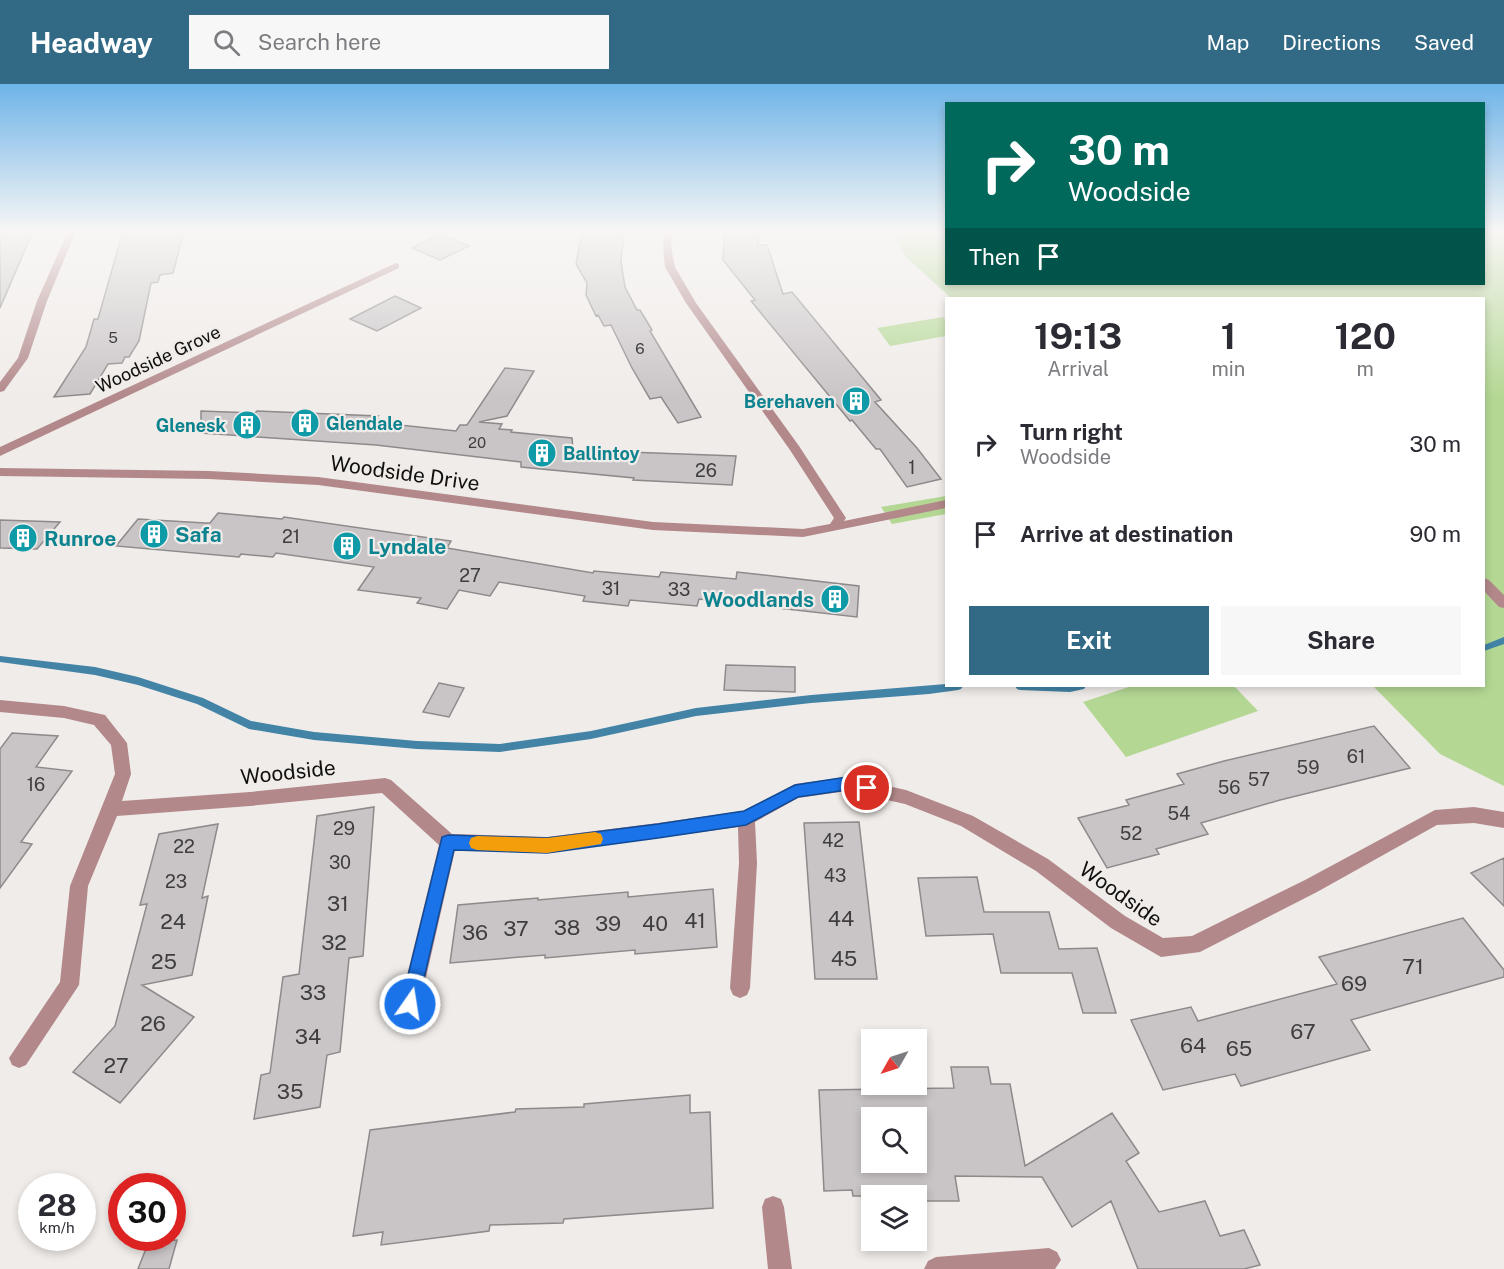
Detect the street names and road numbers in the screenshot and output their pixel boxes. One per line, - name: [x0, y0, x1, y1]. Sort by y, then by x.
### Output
- street label: Woodside Grove: [92, 321, 224, 397]
- street label: Woodside Drive: [329, 450, 481, 496]
- street label: Woodside: [239, 755, 337, 789]
- street label: Woodside: [1075, 856, 1167, 932]

